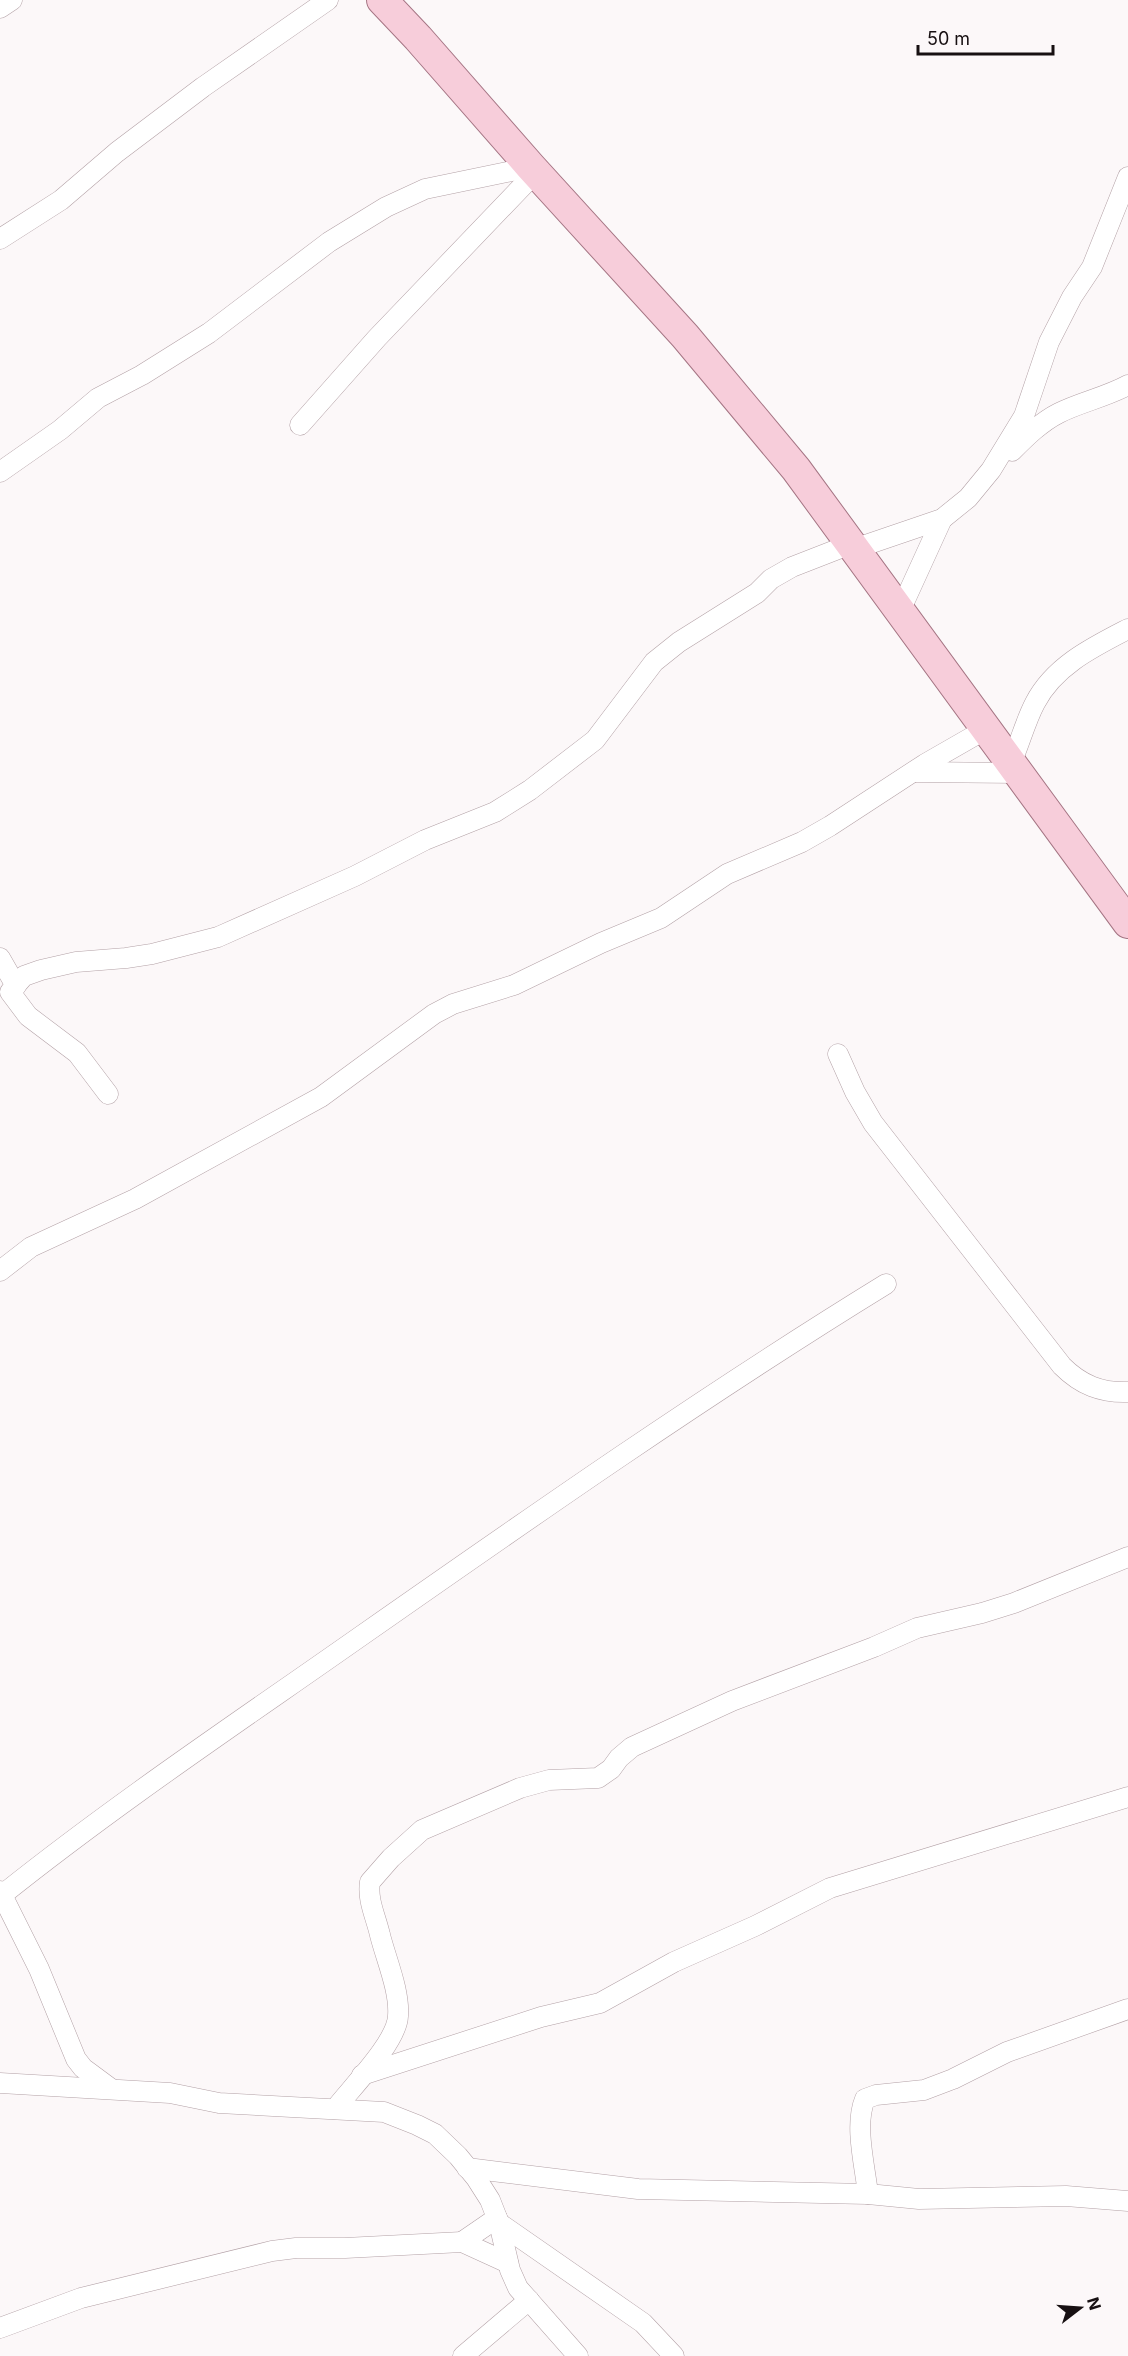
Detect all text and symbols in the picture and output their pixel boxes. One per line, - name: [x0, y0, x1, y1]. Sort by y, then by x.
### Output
- scale bar: [918, 18, 1053, 56]
- text: 50 m: [927, 28, 970, 49]
- north arrow: [1050, 2278, 1110, 2338]
- text: N: [1083, 2295, 1106, 2312]

